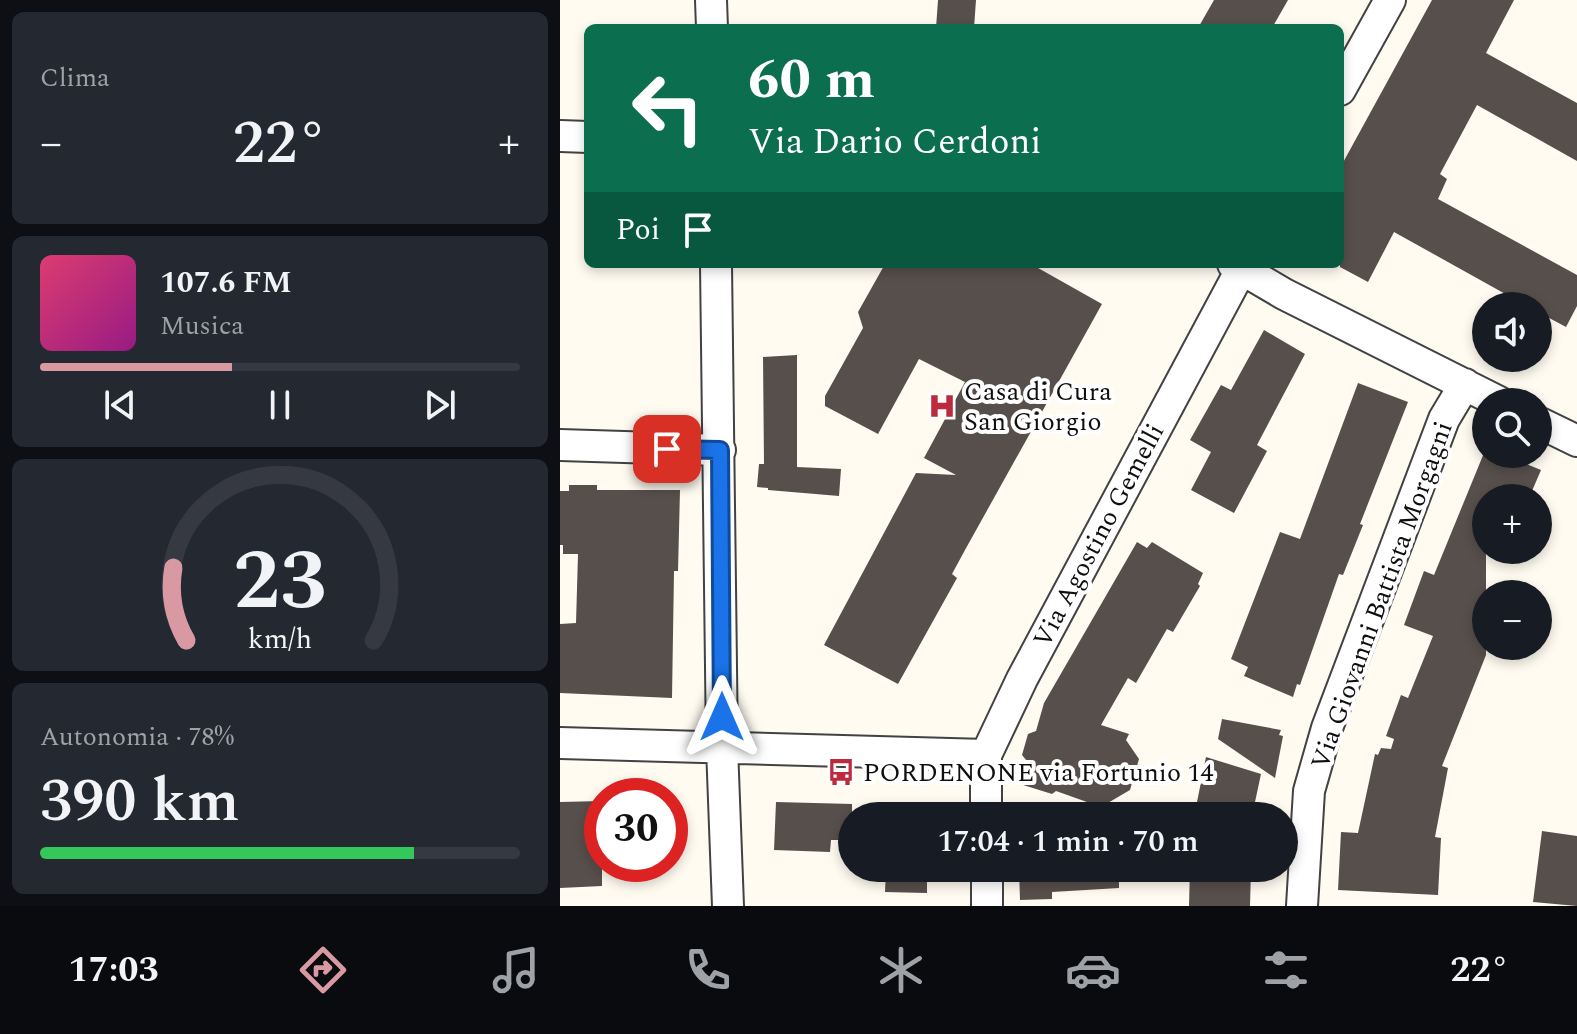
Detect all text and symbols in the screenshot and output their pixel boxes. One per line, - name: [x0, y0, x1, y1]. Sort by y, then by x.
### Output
- text: 60 m: [748, 38, 875, 123]
- icon: left: [616, 56, 720, 160]
- text: Clima: [40, 58, 110, 98]
- text: 22°: [233, 98, 327, 190]
- text: −: [40, 110, 62, 177]
- text: +: [498, 110, 520, 177]
- text: Via Dario Cerdoni: [748, 115, 1041, 170]
- text: Poi: [616, 207, 660, 253]
- icon: arrive: [676, 208, 720, 252]
- text: 107.6 FM: [160, 260, 292, 306]
- map controls: [1472, 292, 1552, 660]
- button: sound: [1472, 292, 1552, 372]
- text: Musica: [160, 306, 244, 346]
- place label: Casa di Cura San Giorgio: [964, 372, 1112, 442]
- icon: previous: [98, 383, 142, 427]
- icon: pause: [258, 383, 302, 427]
- icon: next: [418, 383, 462, 427]
- button: search: [1472, 388, 1552, 468]
- hospital icon: Casa di Cura San Giorgio: [927, 391, 957, 421]
- pin: [633, 415, 701, 483]
- street label: Via Agostino Gemelli: [1023, 416, 1175, 655]
- street label: Via Giovanni Battista Morgagni: [1300, 416, 1464, 775]
- icon: arrive: [645, 427, 689, 471]
- button: +: [1472, 484, 1552, 564]
- text: 23: [233, 518, 327, 645]
- button: −: [1472, 580, 1552, 660]
- text: km/h: [248, 618, 312, 661]
- position arrow: [680, 675, 764, 759]
- text: Autonomia · 78%: [40, 717, 234, 757]
- place label: PORDENONE via Fortunio 14: [863, 753, 1213, 793]
- text: 390 km: [40, 756, 240, 848]
- bus stop icon: PORDENONE via Fortunio 14: [826, 757, 856, 787]
- speed limit sign: 30: [584, 778, 688, 882]
- text: 17:04 · 1 min · 70 m: [937, 819, 1199, 865]
- icon: directions: [295, 942, 351, 998]
- icon: music: [488, 942, 544, 998]
- icon: phone: [680, 942, 736, 998]
- icon: climate: [873, 942, 929, 998]
- icon: car: [1065, 942, 1121, 998]
- icon: filters: [1258, 942, 1314, 998]
- text: 17:03: [68, 943, 159, 998]
- text: 22°: [1450, 943, 1509, 998]

